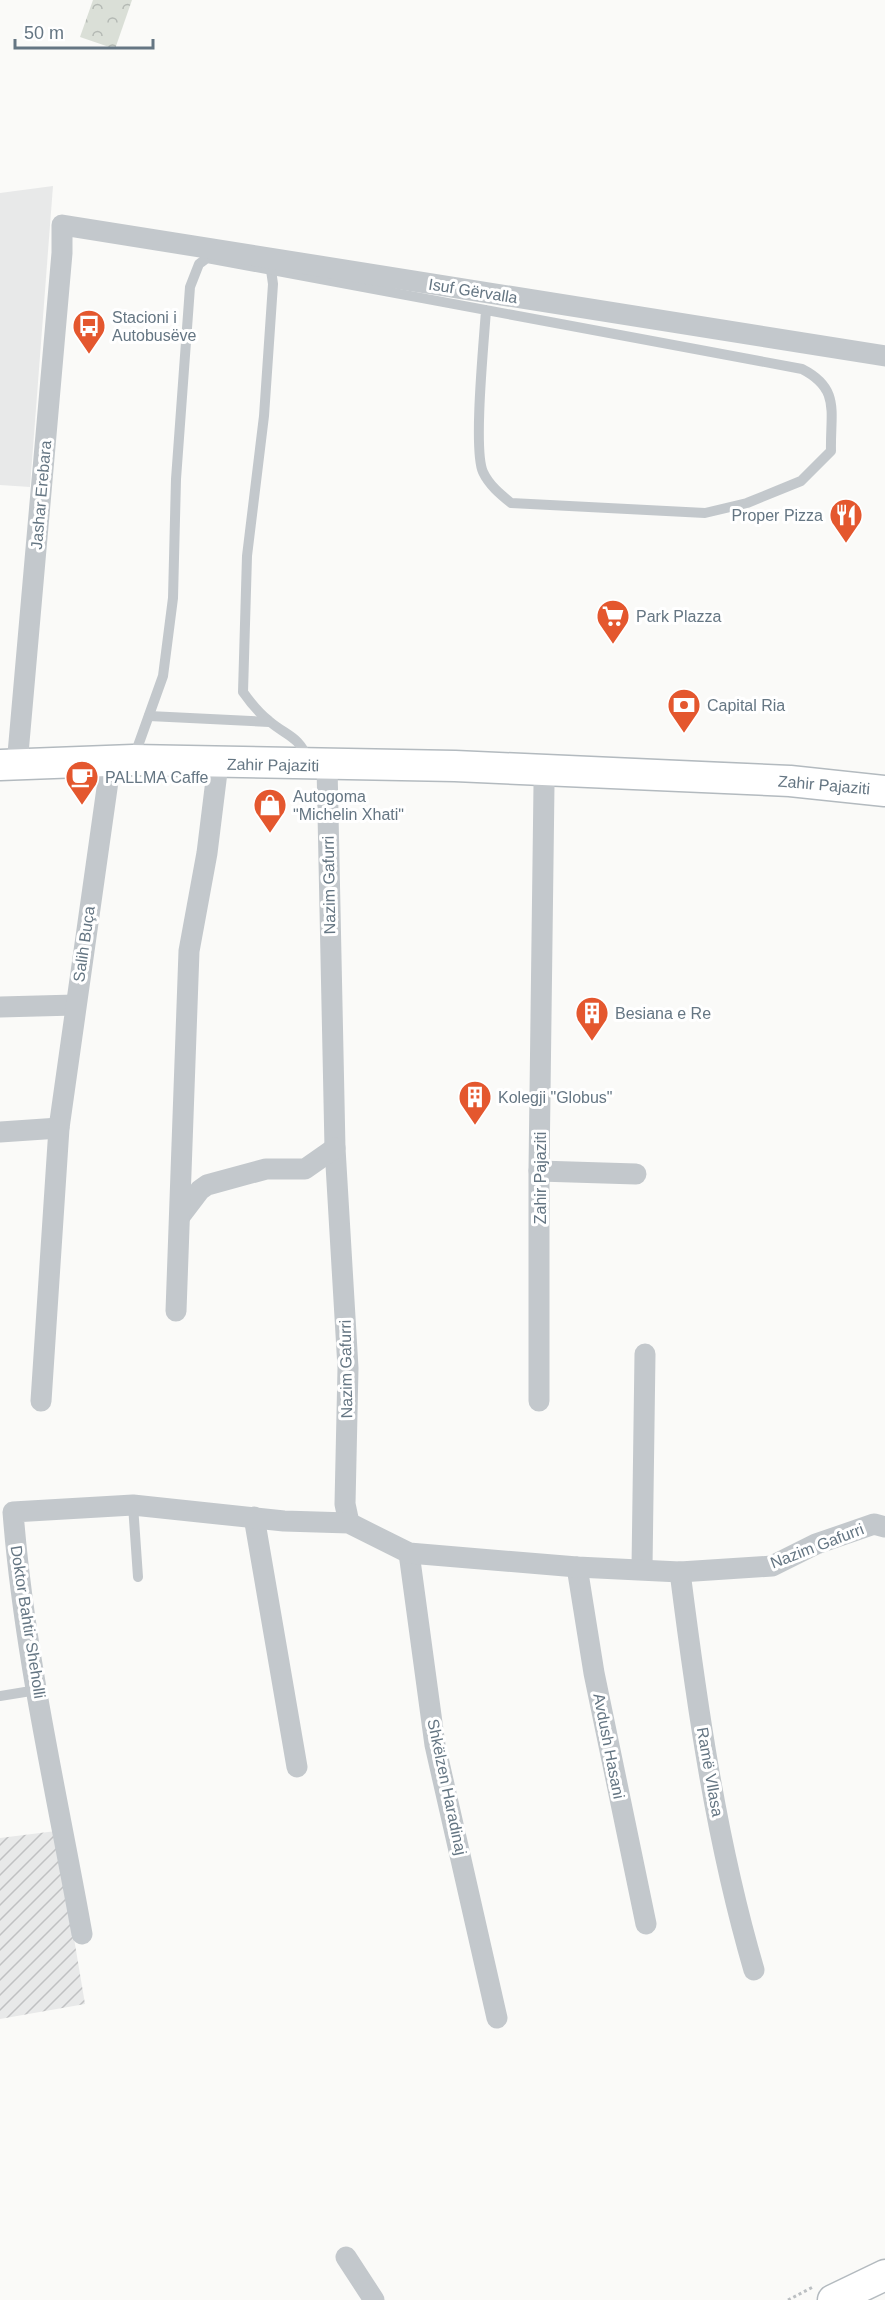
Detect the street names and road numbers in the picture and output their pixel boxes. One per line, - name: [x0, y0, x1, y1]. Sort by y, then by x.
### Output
- street label: Isuf Gërvalla: [427, 276, 519, 306]
- street label: Jashar Erebara: [28, 440, 54, 550]
- street label: Zahir Pajaziti: [227, 756, 319, 774]
- street label: Zahir Pajaziti: [777, 773, 871, 797]
- street label: Nazim Gafurri: [320, 836, 338, 934]
- street label: Salih Buça: [70, 905, 98, 983]
- street label: Zahir Pajaziti: [532, 1132, 549, 1224]
- street label: Nazim Gafurri: [337, 1320, 355, 1418]
- street label: Nazim Gafurri: [768, 1520, 866, 1572]
- street label: Doktor Bahtir Sheholli: [8, 1544, 48, 1700]
- street label: Avdush Hasani: [590, 1692, 628, 1800]
- street label: Shkëlzen Haradinaj: [424, 1717, 470, 1857]
- street label: Ramë Vllasa: [694, 1726, 726, 1818]

